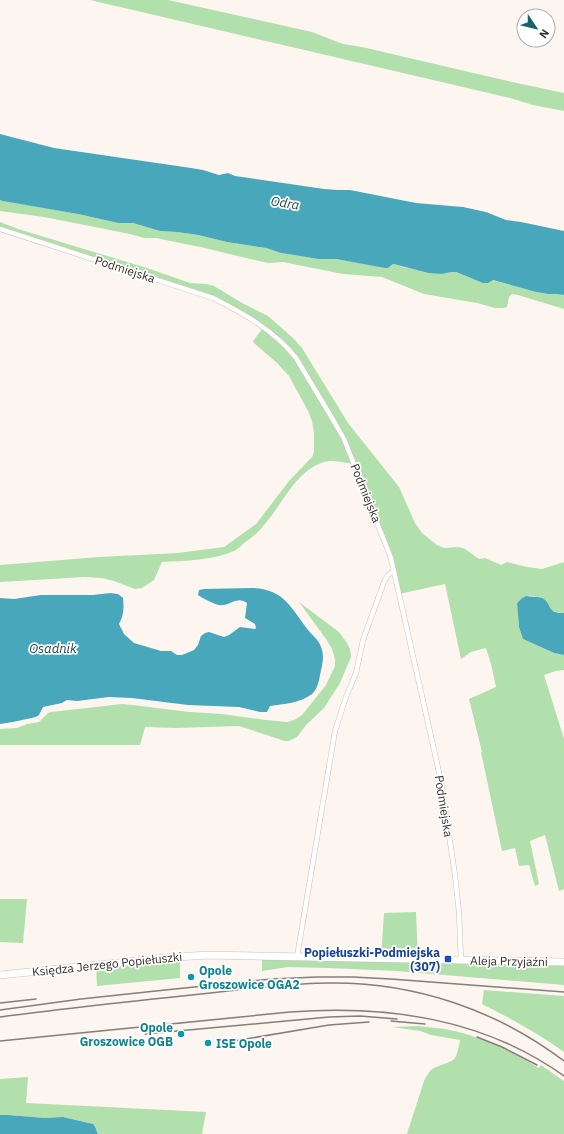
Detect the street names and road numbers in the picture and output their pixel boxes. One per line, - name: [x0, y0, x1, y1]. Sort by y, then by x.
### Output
- street label: Podmiejska: [93, 252, 158, 286]
- street label: Podmiejska: [347, 461, 385, 525]
- street label: Podmiejska: [432, 774, 456, 839]
- street label: Księdza Jerzego Popiełuszki: [31, 949, 183, 979]
- street label: Aleja Przyjaźni: [470, 953, 548, 969]

